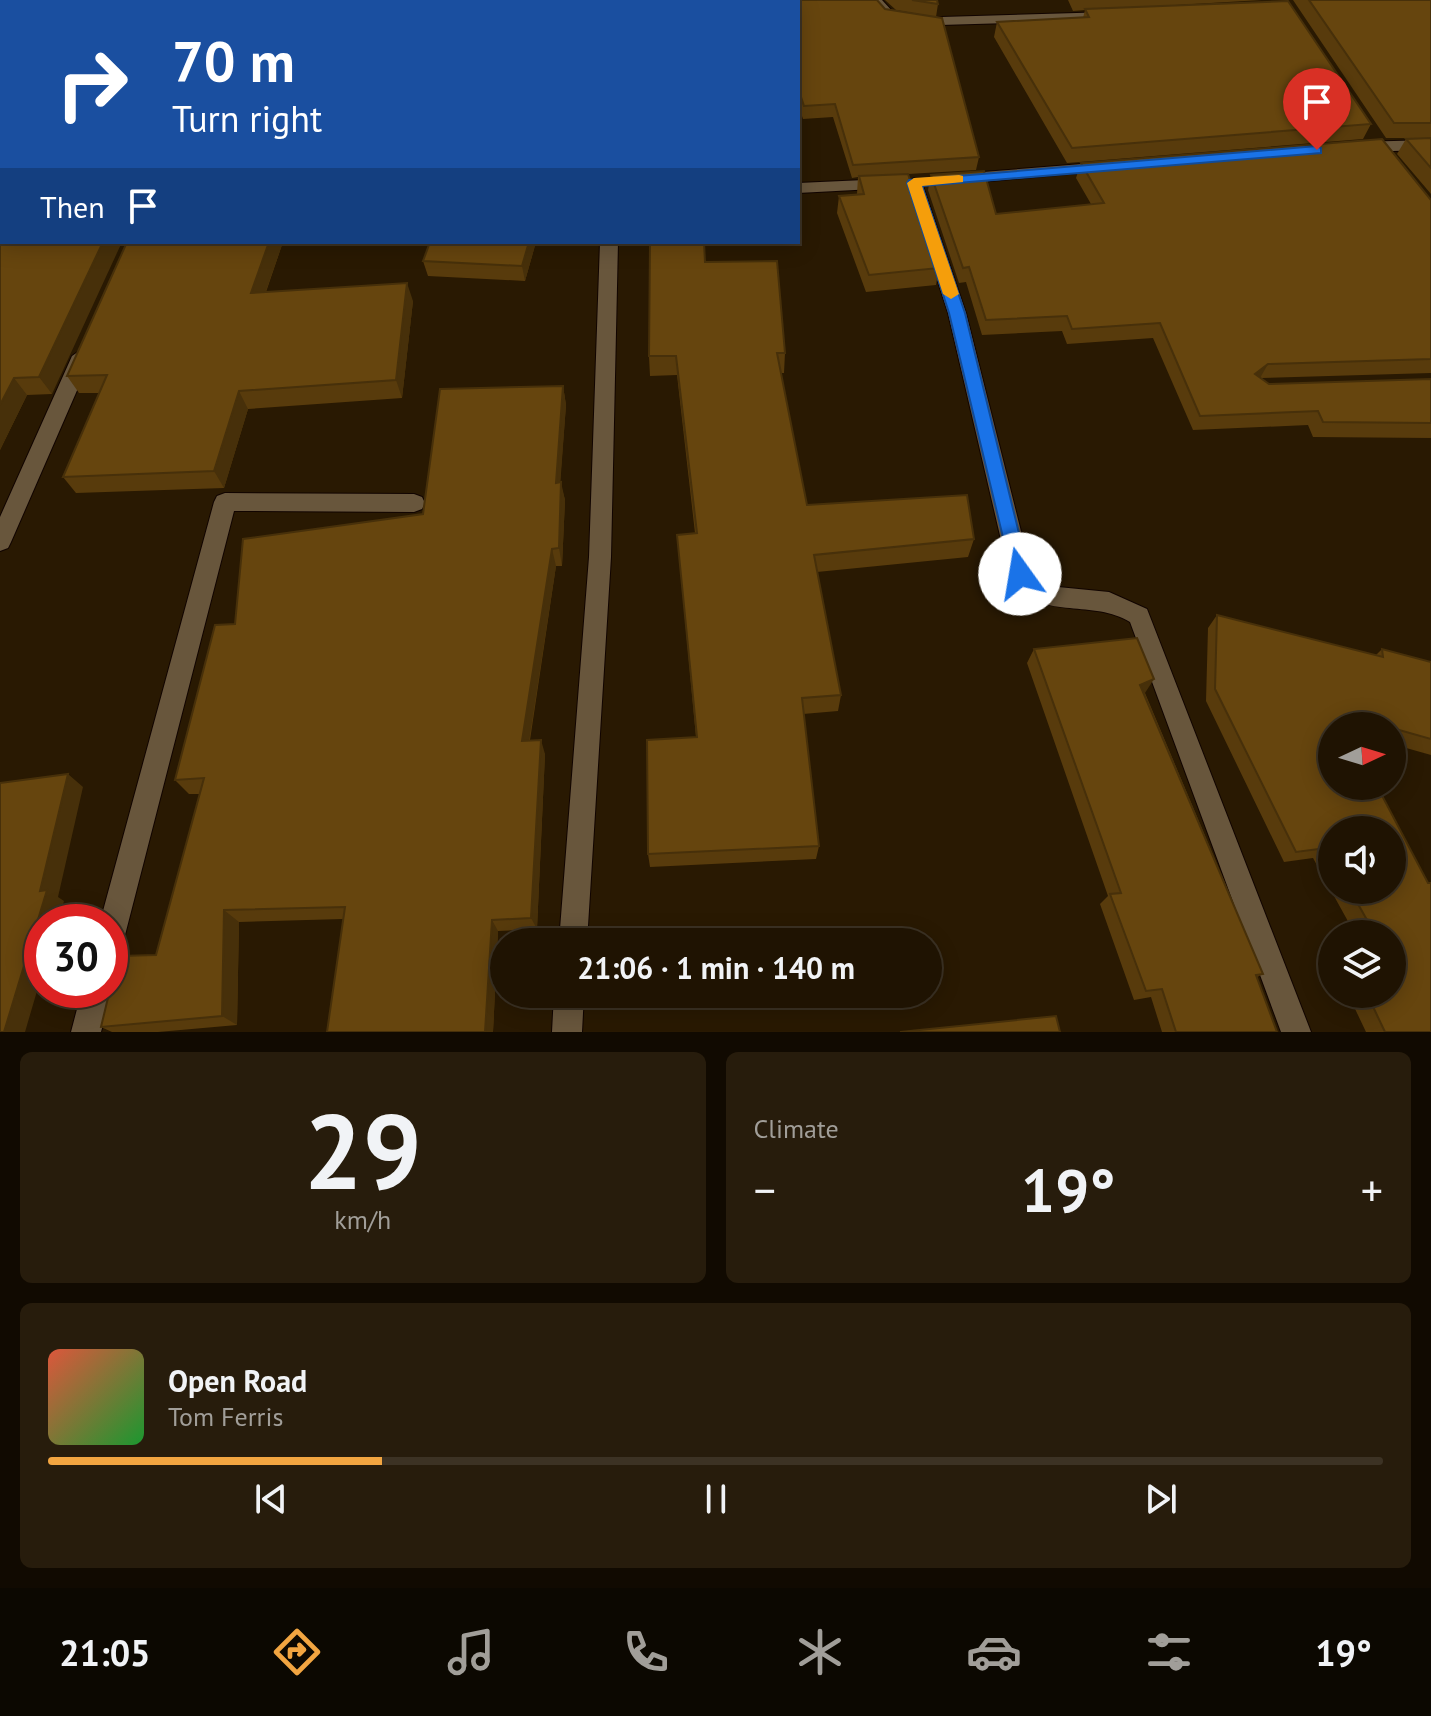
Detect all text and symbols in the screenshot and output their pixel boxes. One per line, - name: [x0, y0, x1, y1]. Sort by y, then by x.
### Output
- text: 70 m: [172, 25, 295, 97]
- icon: right: [40, 32, 144, 136]
- pin: [1283, 68, 1351, 150]
- icon: arrive: [1295, 80, 1339, 124]
- text: Turn right: [172, 95, 322, 142]
- icon: arrive: [121, 184, 165, 228]
- text: Then: [40, 187, 105, 226]
- position arrow: [978, 532, 1062, 616]
- north arrow: [1318, 712, 1406, 800]
- map controls: [1318, 712, 1406, 1008]
- button: sound: [1318, 816, 1406, 904]
- speed limit sign: 30: [24, 904, 128, 1008]
- button: layers: [1318, 920, 1406, 1008]
- text: 21:06 · 1 min · 140 m: [577, 948, 855, 987]
- text: 29: [304, 1083, 422, 1218]
- text: Climate: [754, 1112, 839, 1145]
- text: 19°: [1021, 1151, 1115, 1229]
- text: −: [754, 1161, 776, 1218]
- text: +: [1361, 1161, 1383, 1218]
- text: km/h: [334, 1203, 391, 1236]
- text: Open Road: [168, 1361, 307, 1400]
- text: Tom Ferris: [168, 1400, 283, 1433]
- icon: previous: [249, 1477, 293, 1521]
- icon: pause: [694, 1477, 738, 1521]
- icon: next: [1139, 1477, 1183, 1521]
- icon: directions: [269, 1624, 325, 1680]
- icon: music: [443, 1624, 499, 1680]
- icon: phone: [618, 1624, 674, 1680]
- icon: climate: [792, 1624, 848, 1680]
- icon: car: [966, 1624, 1022, 1680]
- icon: filters: [1141, 1624, 1197, 1680]
- text: 21:05: [59, 1629, 151, 1676]
- text: 19°: [1315, 1629, 1372, 1676]

